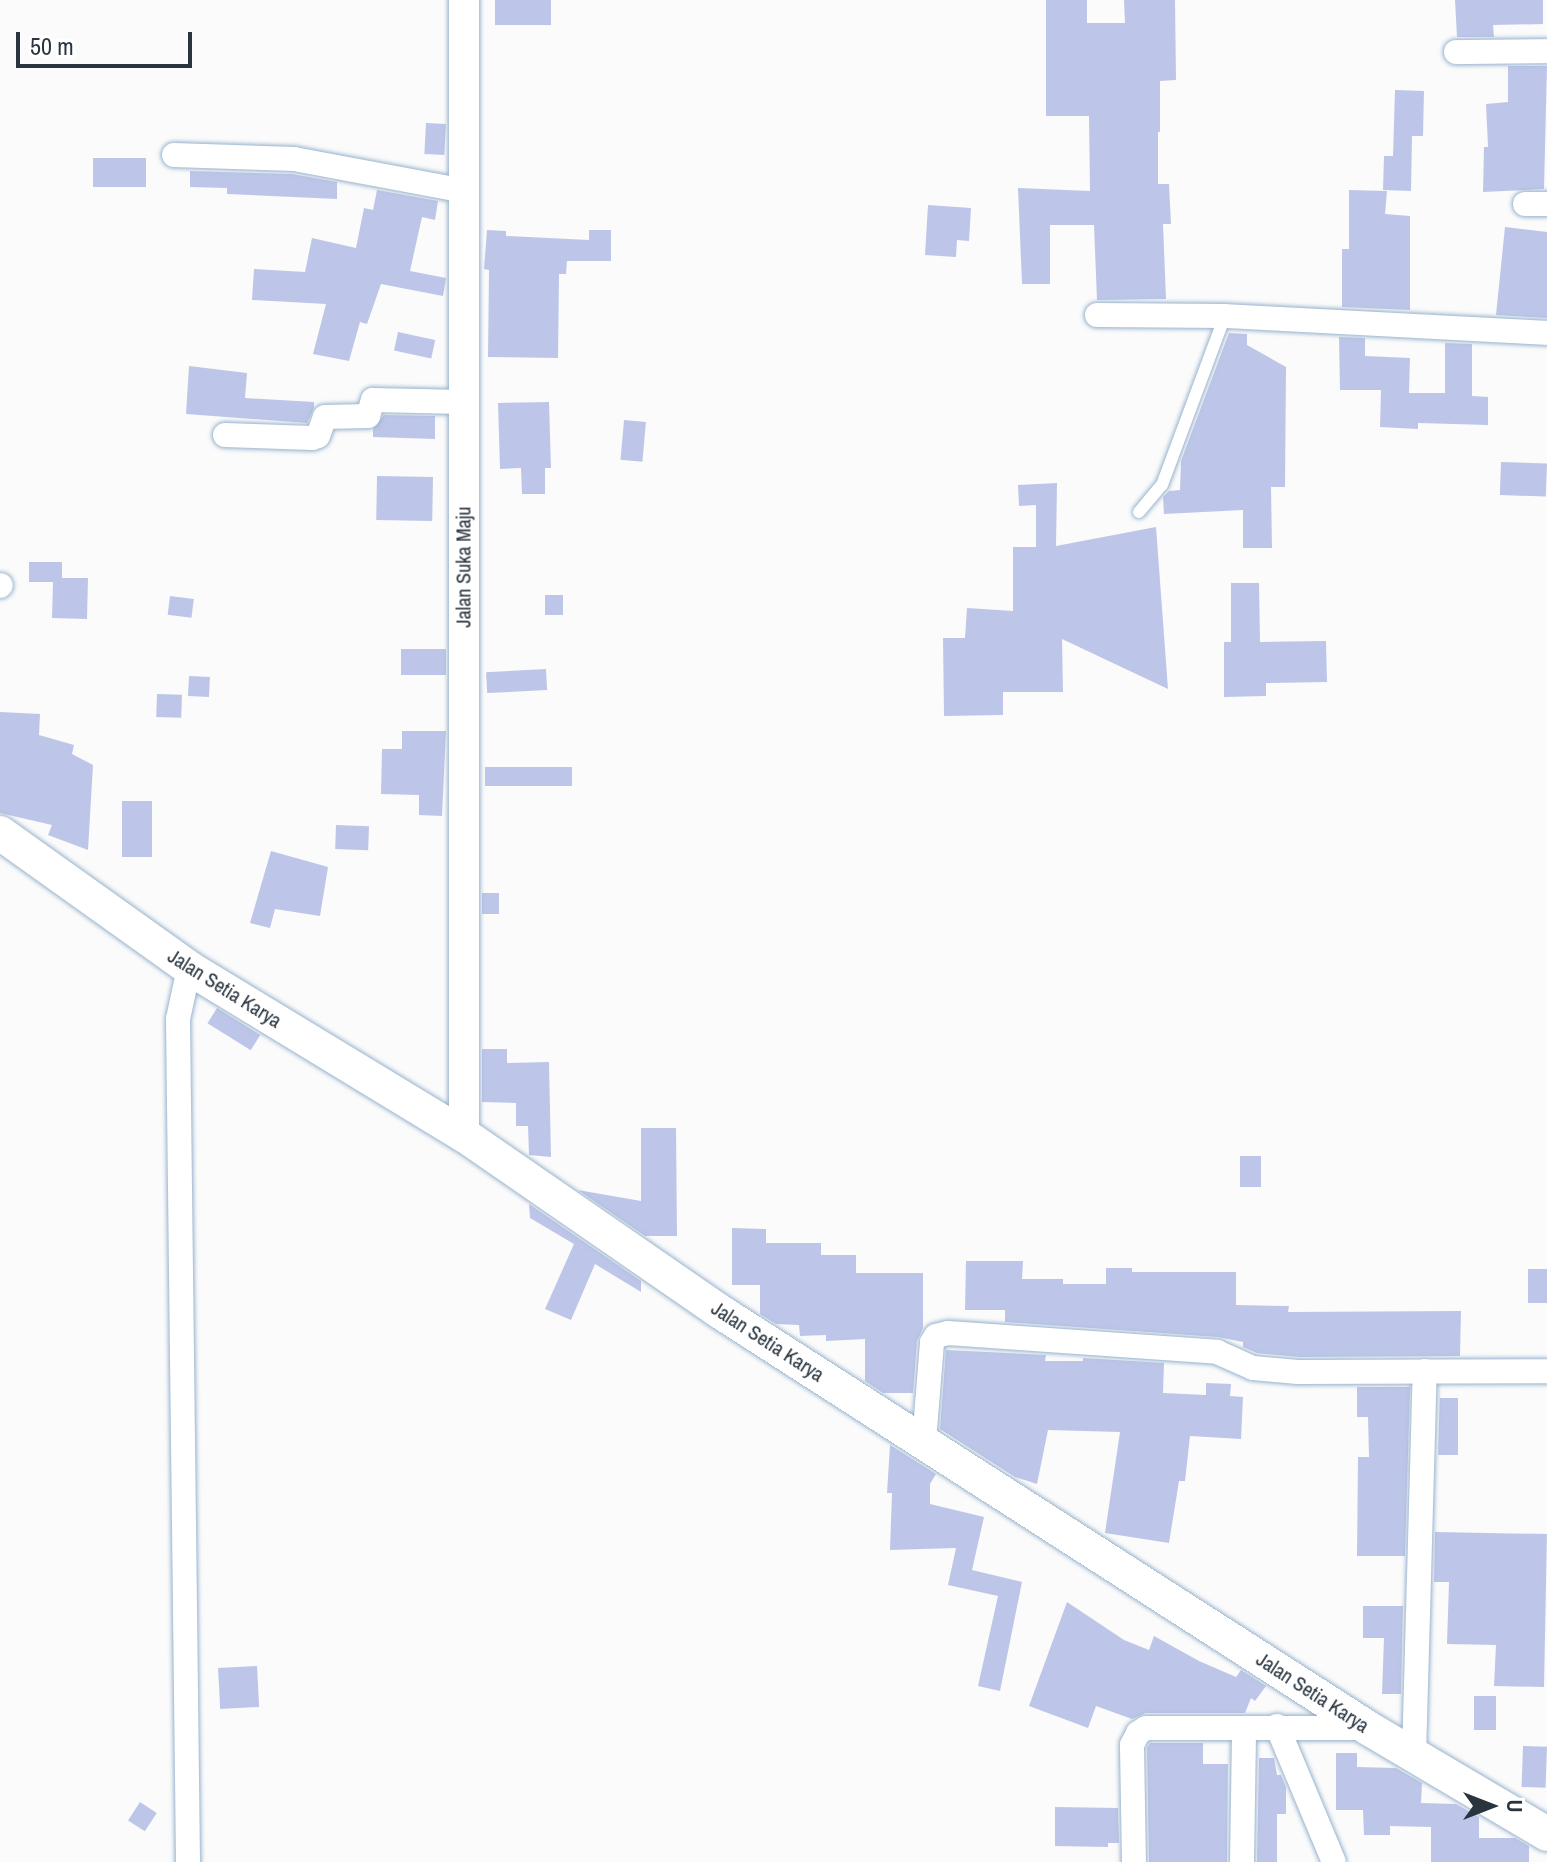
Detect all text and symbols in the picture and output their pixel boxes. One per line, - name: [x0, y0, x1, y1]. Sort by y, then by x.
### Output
- scale bar: [20, 16, 196, 66]
- text: 50 m: [30, 30, 74, 62]
- street label: Jalan Suka Maju: [451, 506, 475, 628]
- street label: Jalan Setia Karya: [164, 944, 286, 1032]
- street label: Jalan Setia Karya: [707, 1296, 829, 1386]
- street label: Jalan Setia Karya: [1252, 1647, 1374, 1737]
- north arrow: [1451, 1766, 1531, 1846]
- text: U: [1500, 1799, 1530, 1813]

